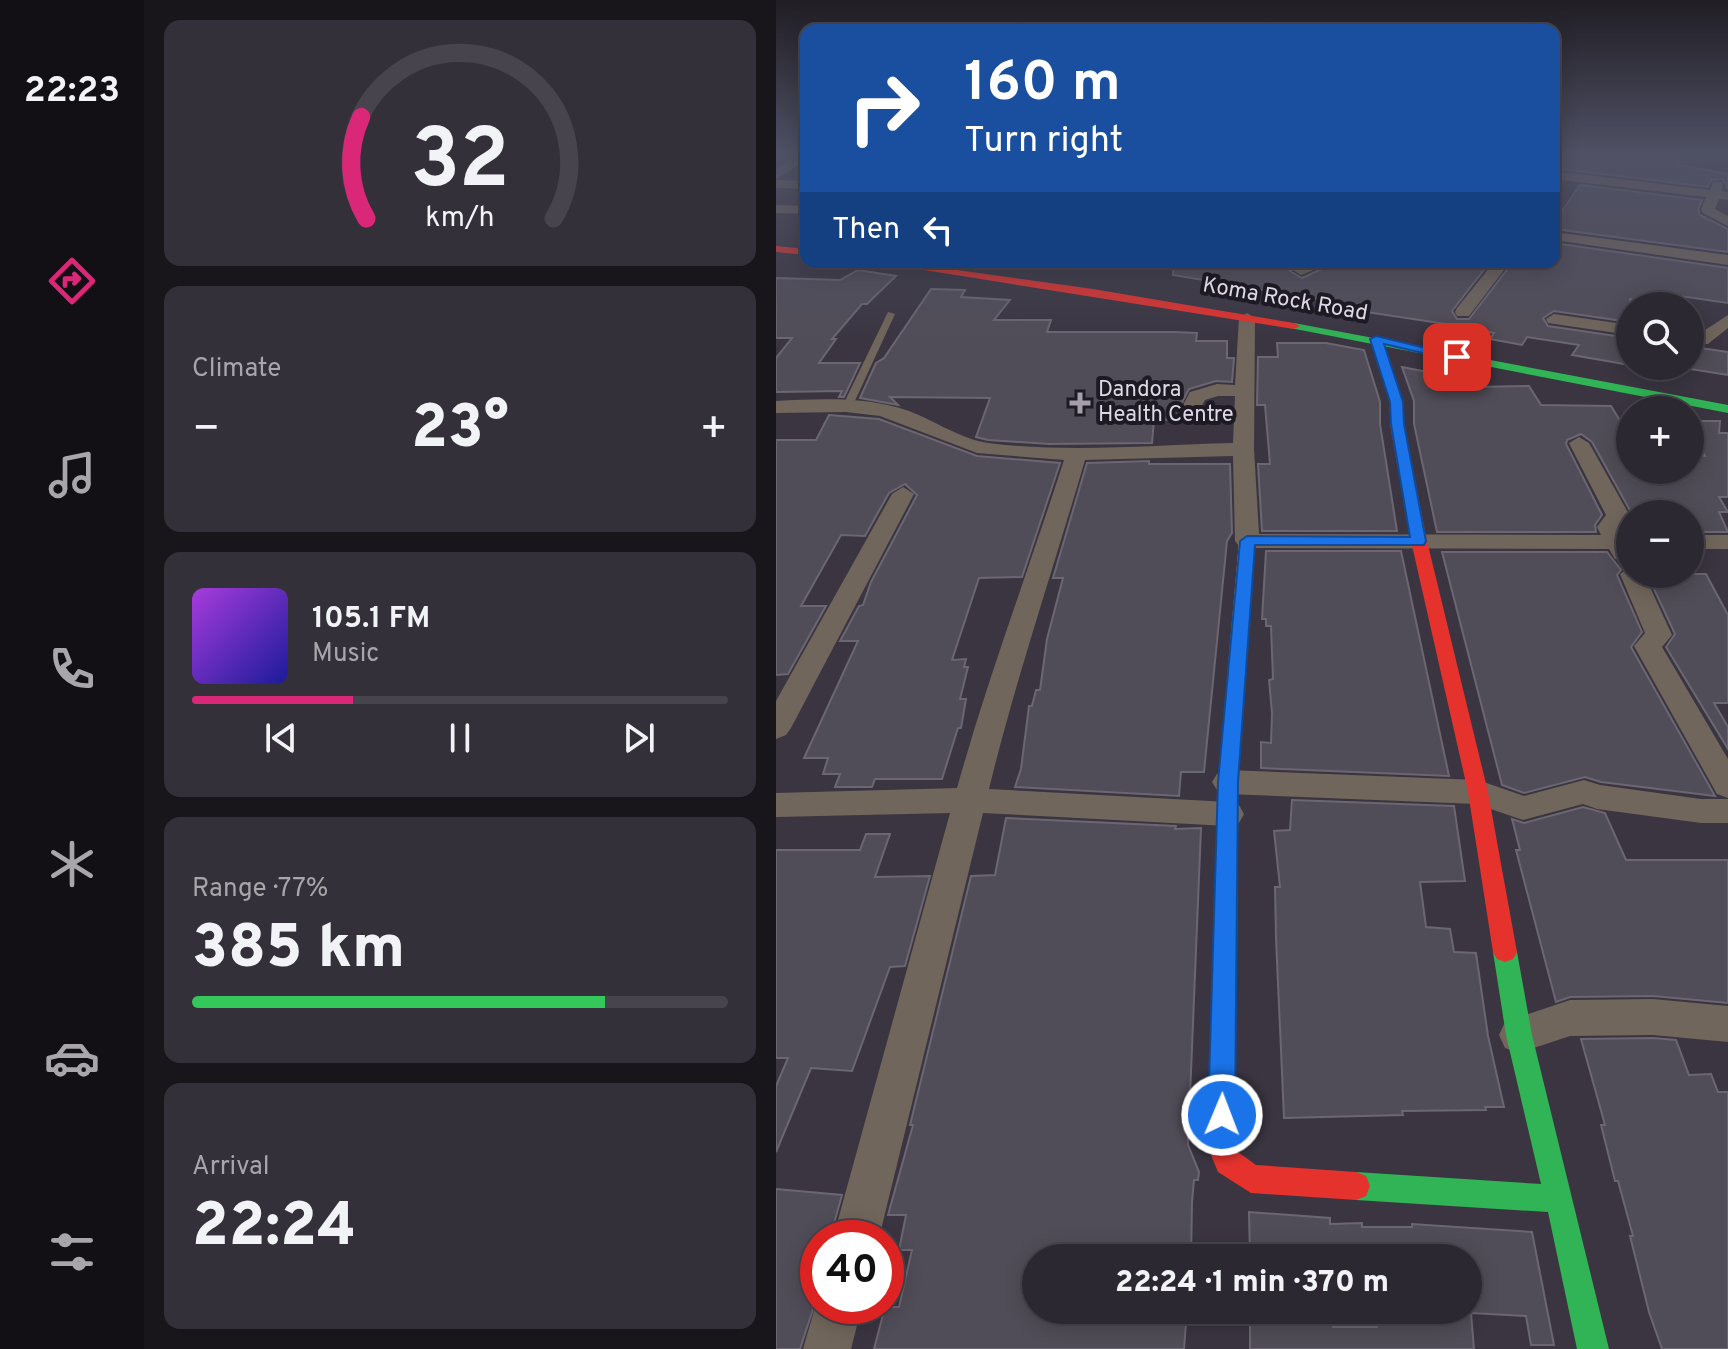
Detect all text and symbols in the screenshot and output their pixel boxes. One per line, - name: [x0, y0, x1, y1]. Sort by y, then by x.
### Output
- text: 160 m: [964, 50, 1121, 120]
- icon: right: [832, 56, 936, 160]
- text: 22:23: [24, 69, 120, 115]
- text: 32: [410, 111, 510, 216]
- text: Turn right: [964, 119, 1123, 165]
- text: km/h: [425, 201, 495, 237]
- icon: left: [916, 208, 960, 252]
- text: Then: [832, 212, 900, 249]
- icon: directions: [44, 253, 100, 309]
- street label: Koma Rock Road: [1200, 272, 1370, 328]
- map controls: [1616, 292, 1704, 588]
- button: search: [1616, 292, 1704, 380]
- pin: [1423, 323, 1491, 391]
- icon: arrive: [1435, 335, 1479, 379]
- text: Climate: [192, 353, 281, 386]
- place label: Dandora Health Centre: [1098, 377, 1234, 429]
- marker: Dandora Health Centre: [1069, 392, 1091, 414]
- text: 23°: [411, 393, 509, 469]
- button: +: [1616, 396, 1704, 484]
- text: −: [192, 403, 220, 459]
- text: +: [700, 403, 728, 459]
- icon: music: [44, 447, 100, 503]
- button: −: [1616, 500, 1704, 588]
- text: 105.1 FM: [312, 601, 430, 638]
- text: Music: [312, 638, 379, 671]
- icon: phone: [44, 641, 100, 697]
- icon: previous: [259, 716, 303, 760]
- icon: pause: [438, 716, 482, 760]
- icon: next: [617, 716, 661, 760]
- icon: climate: [44, 836, 100, 892]
- text: Range · 77%: [192, 873, 328, 906]
- text: 385 km: [192, 913, 405, 989]
- icon: car: [44, 1030, 100, 1086]
- position arrow: [1180, 1073, 1264, 1157]
- text: Arrival: [192, 1151, 270, 1184]
- text: 22:24: [192, 1191, 356, 1267]
- speed limit sign: 40: [800, 1220, 904, 1324]
- icon: filters: [44, 1224, 100, 1280]
- text: 22:24 · 1 min · 370 m: [1115, 1265, 1389, 1302]

